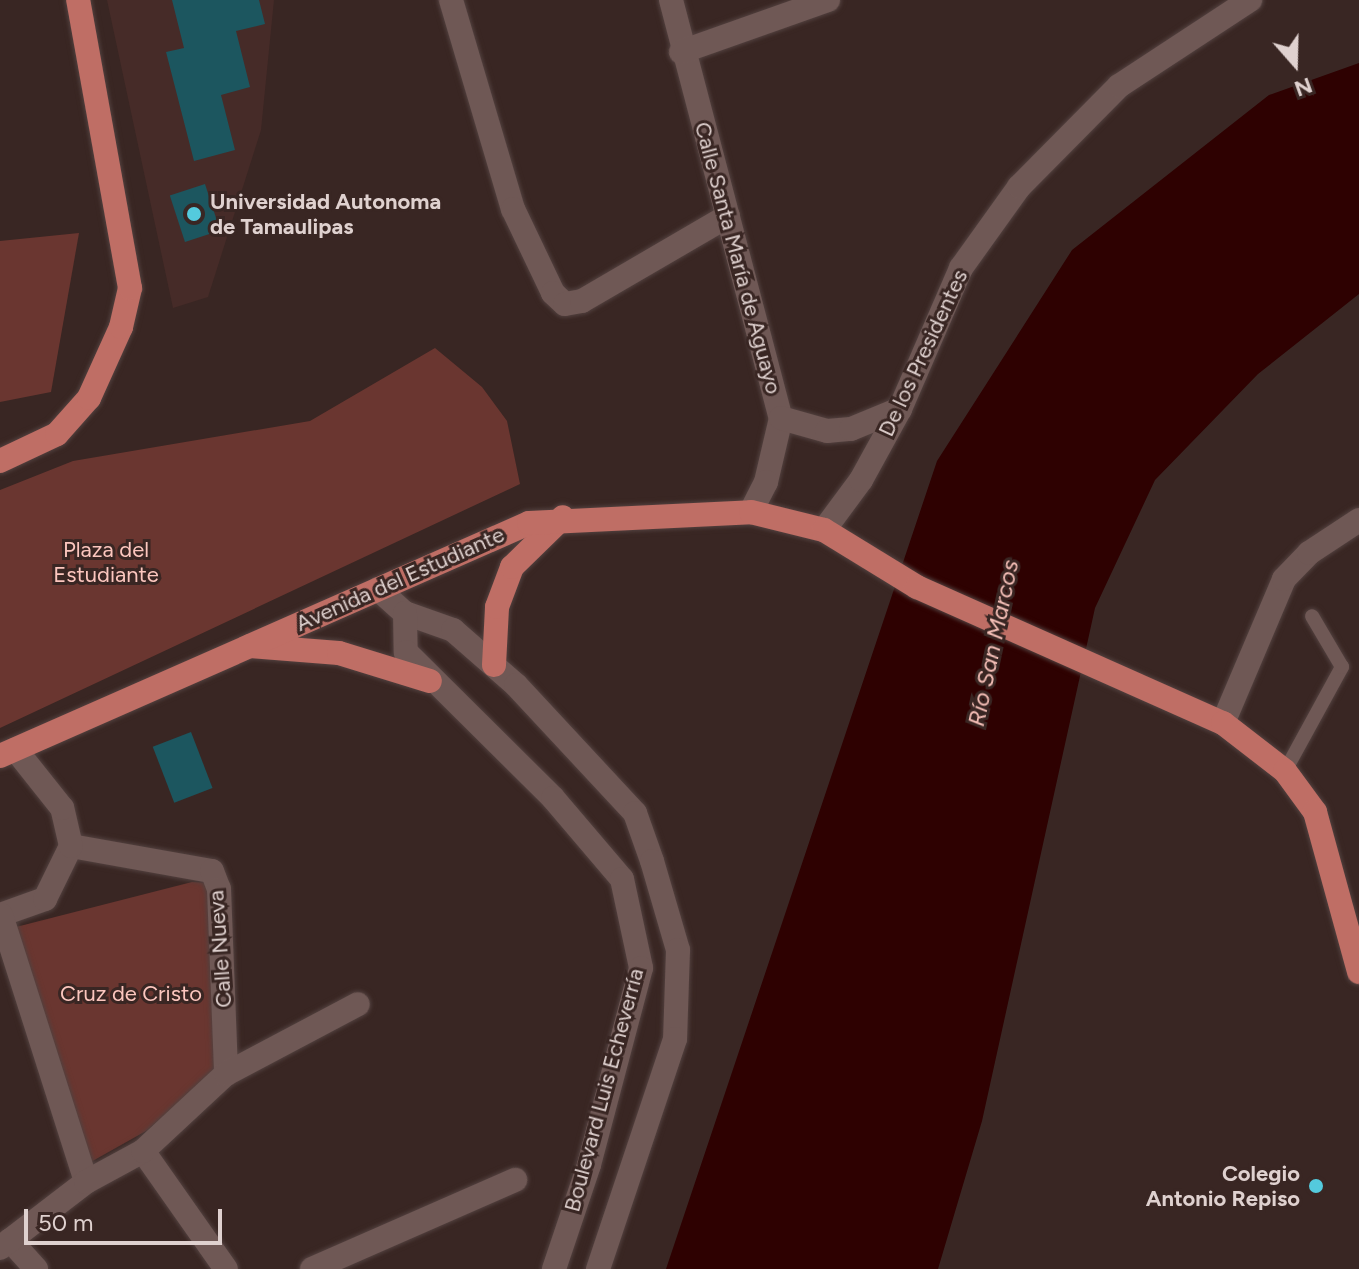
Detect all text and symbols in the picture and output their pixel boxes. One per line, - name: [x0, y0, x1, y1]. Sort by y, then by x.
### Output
- north arrow: [1255, 24, 1335, 104]
- text: N: [1291, 71, 1316, 103]
- street label: Calle Santa María de Aguayo: [689, 119, 787, 397]
- place label: Universidad Autonoma de Tamaulipas: [210, 188, 441, 240]
- marker: Universidad Autonoma de Tamaulipas: [185, 205, 203, 223]
- street label: De los Presidentes: [873, 265, 973, 441]
- street label: Avenida del Estudiante: [292, 521, 508, 637]
- park label: Plaza del Estudiante: [53, 536, 159, 588]
- water label: Río San Marcos: [961, 557, 1025, 729]
- street label: Calle Nueva: [203, 889, 237, 1009]
- street label: Boulevard Luis Echeverría: [559, 965, 649, 1215]
- park label: Cruz de Cristo: [60, 981, 202, 1007]
- place label: Colegio Antonio Repiso: [1146, 1160, 1300, 1212]
- marker: Colegio Antonio Repiso: [1307, 1177, 1325, 1195]
- scale bar: [28, 1193, 226, 1243]
- text: 50 m: [38, 1208, 94, 1237]

